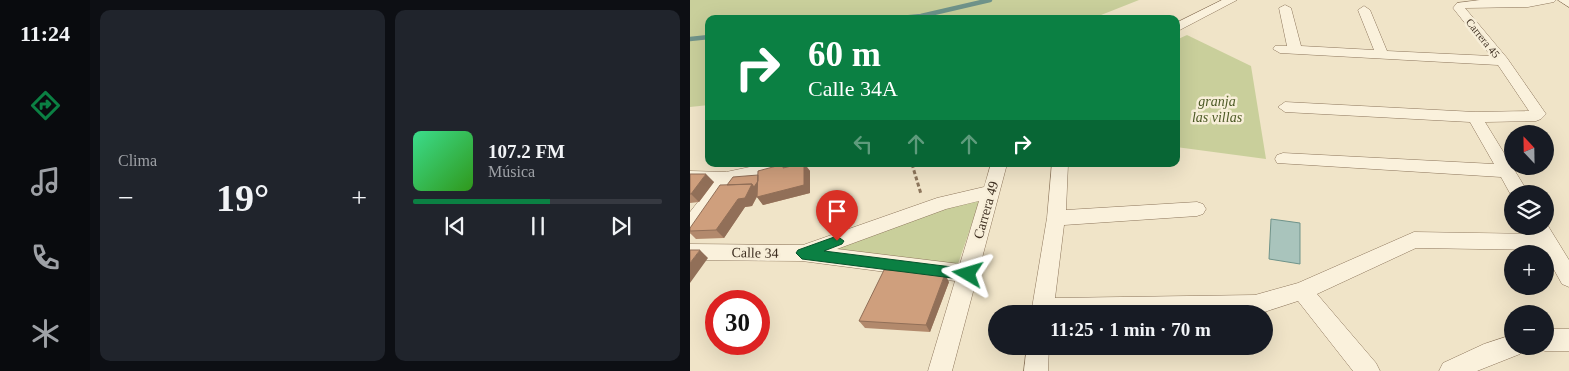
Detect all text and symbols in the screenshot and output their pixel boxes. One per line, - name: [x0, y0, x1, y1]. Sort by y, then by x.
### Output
- street label: Carrera 45: [1464, 16, 1503, 60]
- text: 11:24: [20, 21, 70, 46]
- icon: right: [725, 35, 790, 100]
- text: 60 m: [808, 35, 881, 74]
- text: Calle 34A: [808, 76, 898, 101]
- icon: directions: [28, 88, 63, 123]
- park label: granja las villas: [1192, 94, 1243, 125]
- north arrow: [1504, 125, 1554, 175]
- map controls: [1504, 125, 1554, 355]
- icon: left: [849, 130, 877, 158]
- icon: ahead: [902, 130, 930, 158]
- icon: ahead: [955, 130, 983, 158]
- icon: right: [1008, 130, 1036, 158]
- text: 107.2 FM: [488, 141, 565, 162]
- text: Clima: [118, 152, 157, 169]
- text: Música: [488, 163, 535, 180]
- icon: music: [28, 164, 63, 199]
- text: 19°: [216, 177, 269, 219]
- street label: Carrera 49: [971, 179, 1001, 241]
- text: −: [118, 182, 134, 213]
- text: +: [351, 182, 367, 213]
- button: layers: [1504, 185, 1554, 235]
- pin: [816, 190, 858, 241]
- icon: arrive: [823, 197, 851, 225]
- icon: previous: [441, 212, 469, 240]
- icon: pause: [524, 212, 552, 240]
- icon: next: [607, 212, 635, 240]
- icon: phone: [28, 240, 63, 275]
- street label: Calle 34: [731, 245, 779, 261]
- button: +: [1504, 245, 1554, 295]
- position arrow: [941, 247, 993, 299]
- speed limit sign: 30: [705, 290, 770, 355]
- button: −: [1504, 305, 1554, 355]
- icon: climate: [28, 316, 63, 351]
- text: 11:25 · 1 min · 70 m: [1050, 319, 1211, 340]

